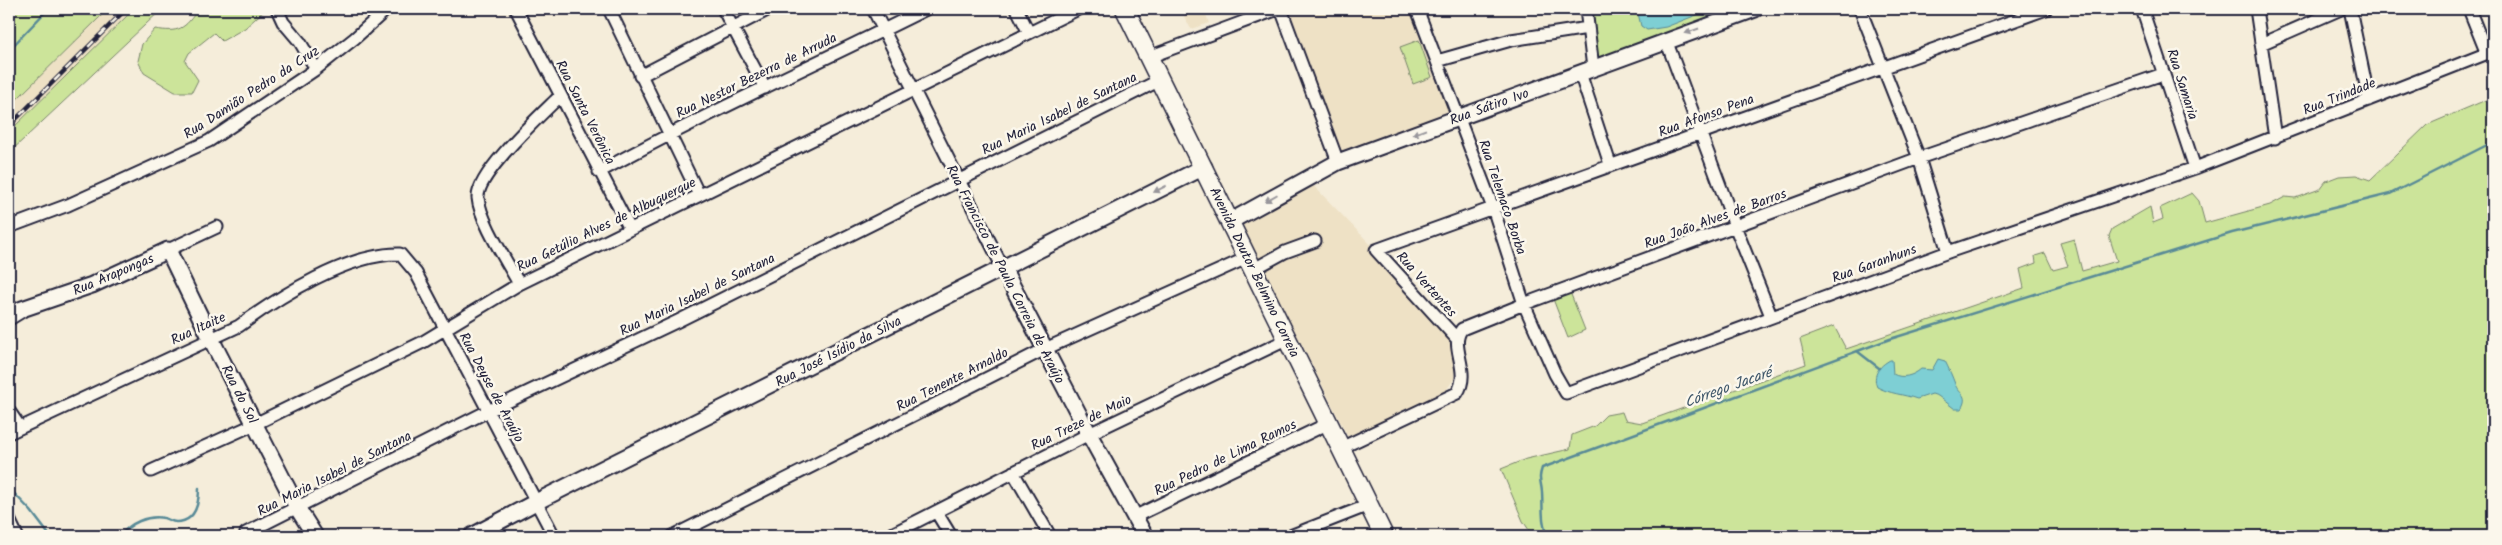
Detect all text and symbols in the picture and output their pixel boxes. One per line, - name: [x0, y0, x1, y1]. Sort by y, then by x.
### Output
- street label: Rua Nestor Bezerra de Arruda: [672, 27, 841, 125]
- one-way arrow: [1685, 28, 1700, 35]
- street label: Rua Damião Pedro da Cruz: [179, 41, 324, 145]
- street label: Rua Samaria: [2160, 46, 2204, 123]
- street label: Rua Santa Verônica: [549, 56, 621, 168]
- street label: Rua Maria Isabel de Santana: [978, 67, 1141, 161]
- street label: Rua Trindade: [2300, 72, 2380, 122]
- street label: Rua Sátiro Ivo: [1447, 82, 1532, 131]
- street label: Rua Afonso Pena: [1655, 88, 1757, 143]
- one-way arrow: [1411, 128, 1426, 136]
- street label: Rua Telemaco Borba: [1472, 137, 1532, 258]
- street label: Rua Francisco de Paula Correia de Araújo: [940, 161, 1070, 388]
- street label: Rua Getúlio Alves de Albuquerque: [513, 171, 701, 278]
- street label: Avenida Doutor Belmino Correia: [1203, 183, 1305, 362]
- street label: Rua João Alves de Barros: [1641, 183, 1790, 255]
- one-way arrow: [1153, 185, 1167, 193]
- one-way arrow: [1264, 194, 1277, 203]
- street label: Rua Garanhuns: [1829, 238, 1920, 289]
- street label: Rua Vertentes: [1391, 247, 1462, 323]
- street label: Rua Arapongas: [69, 248, 158, 302]
- street label: Rua Maria Isabel de Santana: [616, 248, 779, 342]
- street label: Rua Itaite: [167, 306, 230, 351]
- street label: Rua José Isídio da Silva: [771, 310, 906, 393]
- street label: Rua Deyse de Araújo: [453, 328, 529, 447]
- street label: Rua Tenente Arnaldo: [892, 342, 1012, 418]
- water label: Córrego Jacaré: [1681, 360, 1779, 415]
- street label: Rua do Sol: [215, 361, 264, 428]
- street label: Rua Treze de Maio: [1027, 389, 1136, 457]
- street label: Rua Pedro de Lima Ramos: [1151, 414, 1300, 502]
- street label: Rua Maria Isabel de Santana: [253, 425, 416, 522]

